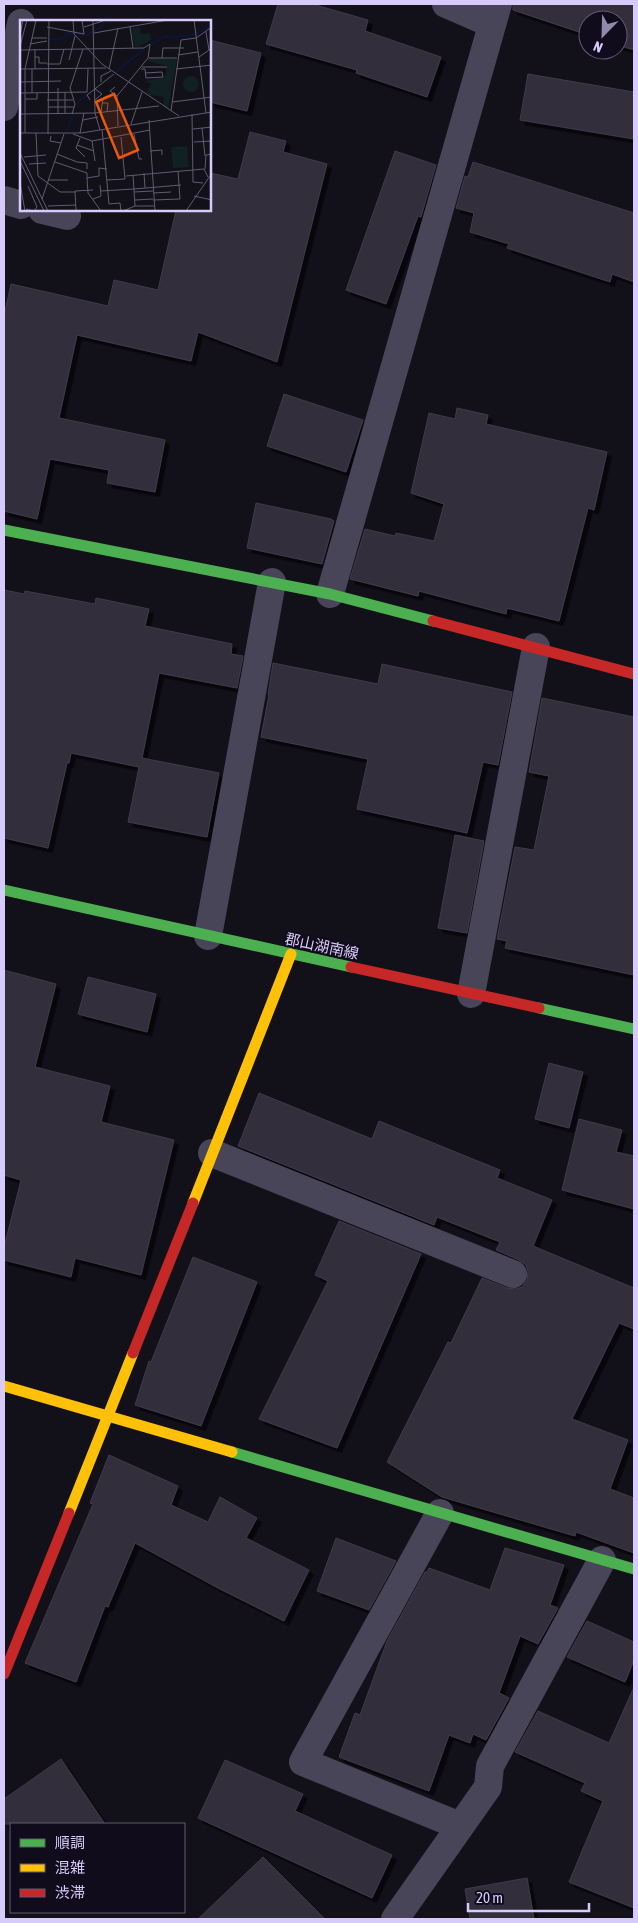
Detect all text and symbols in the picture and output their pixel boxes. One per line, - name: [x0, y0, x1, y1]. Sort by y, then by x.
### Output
- north arrow: [578, 10, 628, 60]
- inset map: [20, 20, 211, 211]
- text: N: [591, 38, 605, 56]
- street label: 郡山湖南線: [284, 930, 360, 962]
- legend: [10, 1823, 185, 1913]
- text: 順調: [55, 1834, 85, 1851]
- text: 混雑: [55, 1859, 85, 1876]
- scale bar: [468, 1880, 589, 1912]
- text: 渋滞: [55, 1884, 85, 1901]
- text: 20 m: [476, 1889, 503, 1906]

